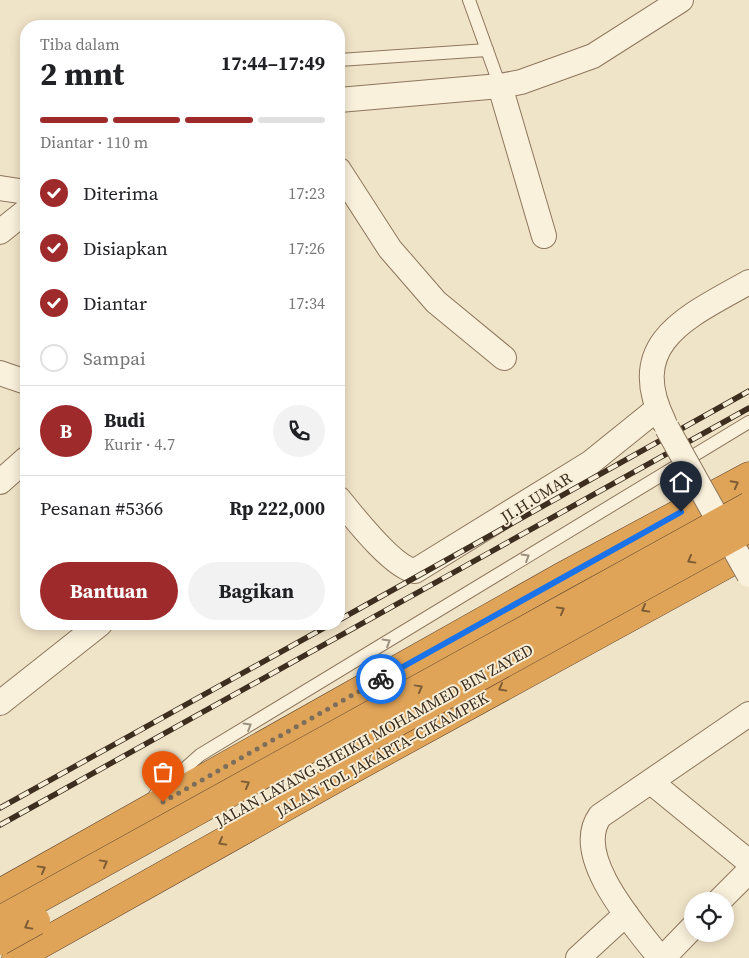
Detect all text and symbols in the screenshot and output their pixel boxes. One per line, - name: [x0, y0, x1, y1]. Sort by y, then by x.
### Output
- text: Tiba dalam: [40, 33, 120, 55]
- text: 17:44–17:49: [221, 50, 325, 76]
- text: 2 mnt: [40, 52, 124, 96]
- text: Diantar · 110 m: [40, 131, 148, 153]
- icon: check: [40, 179, 68, 207]
- text: Diterima: [83, 180, 159, 206]
- text: 17:23: [288, 182, 325, 204]
- icon: check: [40, 234, 68, 262]
- text: Disiapkan: [83, 235, 168, 261]
- text: 17:26: [288, 237, 325, 259]
- icon: check: [40, 289, 68, 317]
- text: Diantar: [83, 290, 147, 316]
- text: 17:34: [288, 292, 325, 314]
- text: Sampai: [83, 345, 146, 371]
- button: phone: [273, 405, 325, 457]
- text: Budi: [104, 407, 145, 433]
- text: B: [60, 418, 72, 444]
- text: Kurir · 4.7: [104, 433, 175, 455]
- pin: [660, 461, 702, 512]
- street label: JI.H.UMAR: [495, 466, 576, 528]
- icon: home: [667, 468, 695, 496]
- one-way arrow: [729, 480, 738, 490]
- text: Pesanan #5366: [40, 495, 163, 521]
- text: Rp 222,000: [229, 495, 325, 521]
- one-way arrow: [520, 554, 529, 564]
- one-way arrow: [687, 554, 696, 564]
- button: Bantuan: [40, 562, 178, 620]
- button: Bagikan: [188, 562, 325, 620]
- one-way arrow: [641, 603, 650, 613]
- one-way arrow: [556, 606, 565, 616]
- street label: JALAN LAYANG SHEIKH MOHAMMED BIN ZAYED: [210, 638, 537, 832]
- one-way arrow: [381, 638, 390, 648]
- courier: [356, 654, 406, 704]
- icon: bike: [367, 665, 395, 693]
- one-way arrow: [499, 681, 508, 691]
- one-way arrow: [413, 685, 422, 695]
- street label: JALAN TOL JAKARTA–CIKAMPEK: [271, 686, 493, 822]
- one-way arrow: [242, 723, 251, 733]
- pin: [142, 751, 184, 802]
- icon: bag: [149, 758, 177, 786]
- one-way arrow: [241, 780, 250, 790]
- one-way arrow: [219, 836, 228, 846]
- one-way arrow: [99, 859, 108, 869]
- one-way arrow: [37, 866, 46, 876]
- map controls: [684, 892, 734, 942]
- button: locate: [684, 892, 734, 942]
- one-way arrow: [24, 920, 33, 930]

